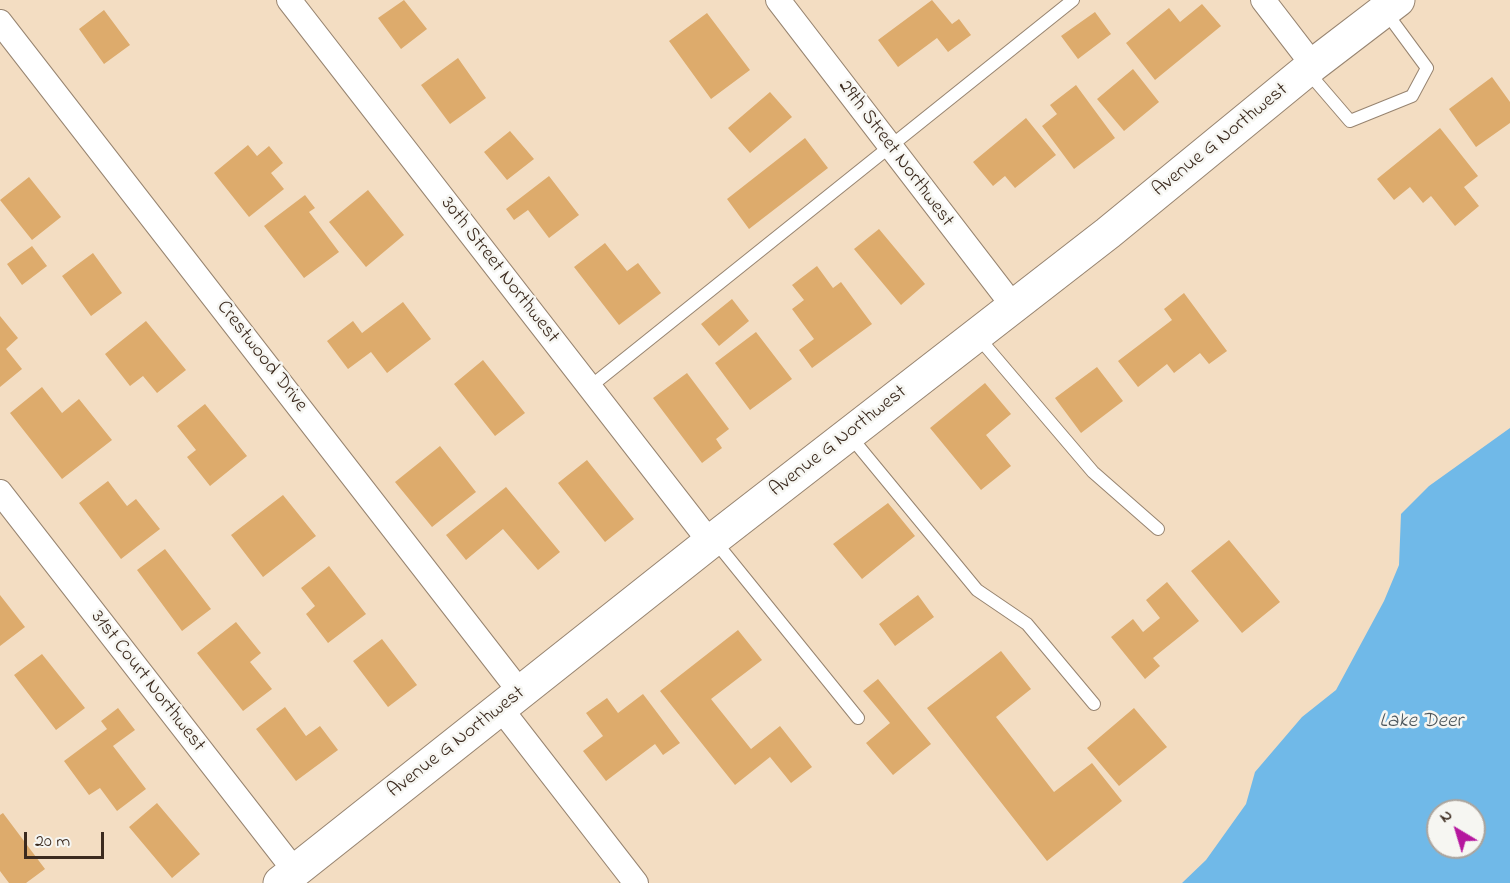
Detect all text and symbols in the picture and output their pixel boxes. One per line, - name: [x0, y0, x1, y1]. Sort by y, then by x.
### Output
- street label: 29th Street Northwest: [832, 76, 958, 232]
- street label: Avenue G Northwest: [1148, 79, 1294, 203]
- street label: 30th Street Northwest: [434, 193, 564, 349]
- street label: Crestwood Drive: [210, 297, 312, 417]
- street label: Avenue G Northwest: [766, 381, 912, 503]
- street label: 31st Court Northwest: [84, 607, 210, 757]
- street label: Avenue G Northwest: [384, 682, 530, 804]
- water label: Lake Deer: [1379, 710, 1463, 736]
- north arrow: [1426, 799, 1486, 859]
- text: N: [1435, 804, 1458, 829]
- scale bar: [27, 820, 106, 858]
- text: 20 m: [35, 829, 70, 855]

